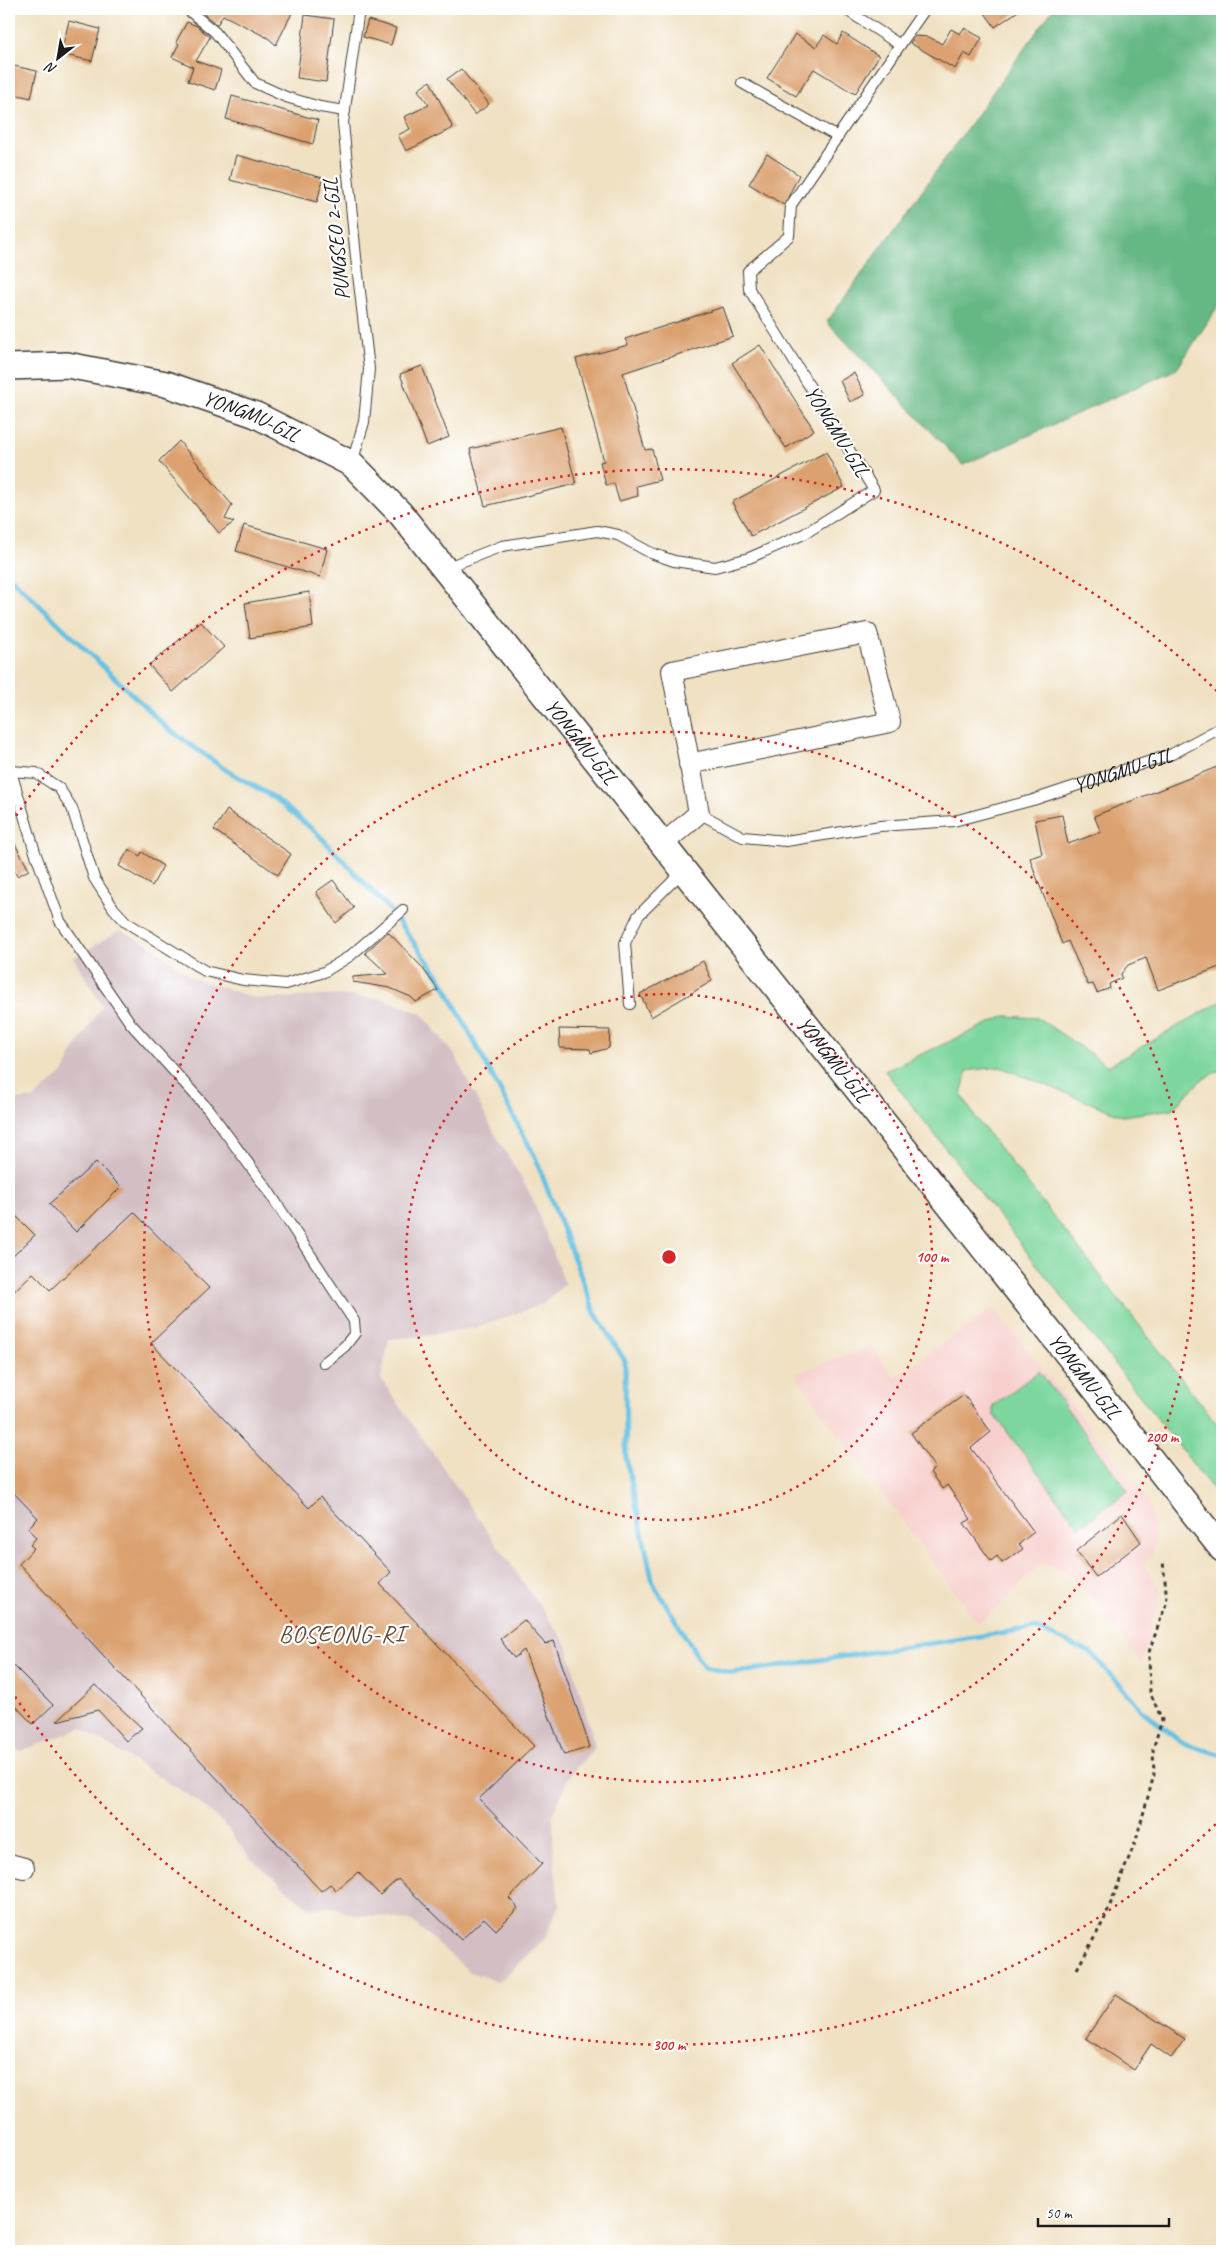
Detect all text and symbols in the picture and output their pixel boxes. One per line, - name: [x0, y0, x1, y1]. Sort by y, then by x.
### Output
- north arrow: [32, 32, 82, 82]
- text: N: [41, 58, 60, 78]
- street label: PUNGSEO 2-GIL: [317, 176, 355, 301]
- street label: YONGMU-GIL: [799, 381, 875, 481]
- street label: YONGMU-GIL: [200, 385, 304, 448]
- street label: YONGMU-GIL: [539, 693, 623, 790]
- street label: YONGMU-GIL: [1070, 742, 1176, 799]
- street label: YONGMU-GIL: [792, 1011, 876, 1108]
- centre of rings: [660, 1248, 678, 1266]
- text: 100 m: [916, 1248, 950, 1267]
- street label: YONGMU-GIL: [1043, 1328, 1127, 1424]
- text: 200 m: [1146, 1428, 1180, 1447]
- district label: BOSEONG-RI: [279, 1619, 410, 1649]
- text: 300 m: [653, 2036, 687, 2055]
- scale bar: [1038, 2195, 1170, 2227]
- text: 50 m: [1046, 2204, 1073, 2223]

